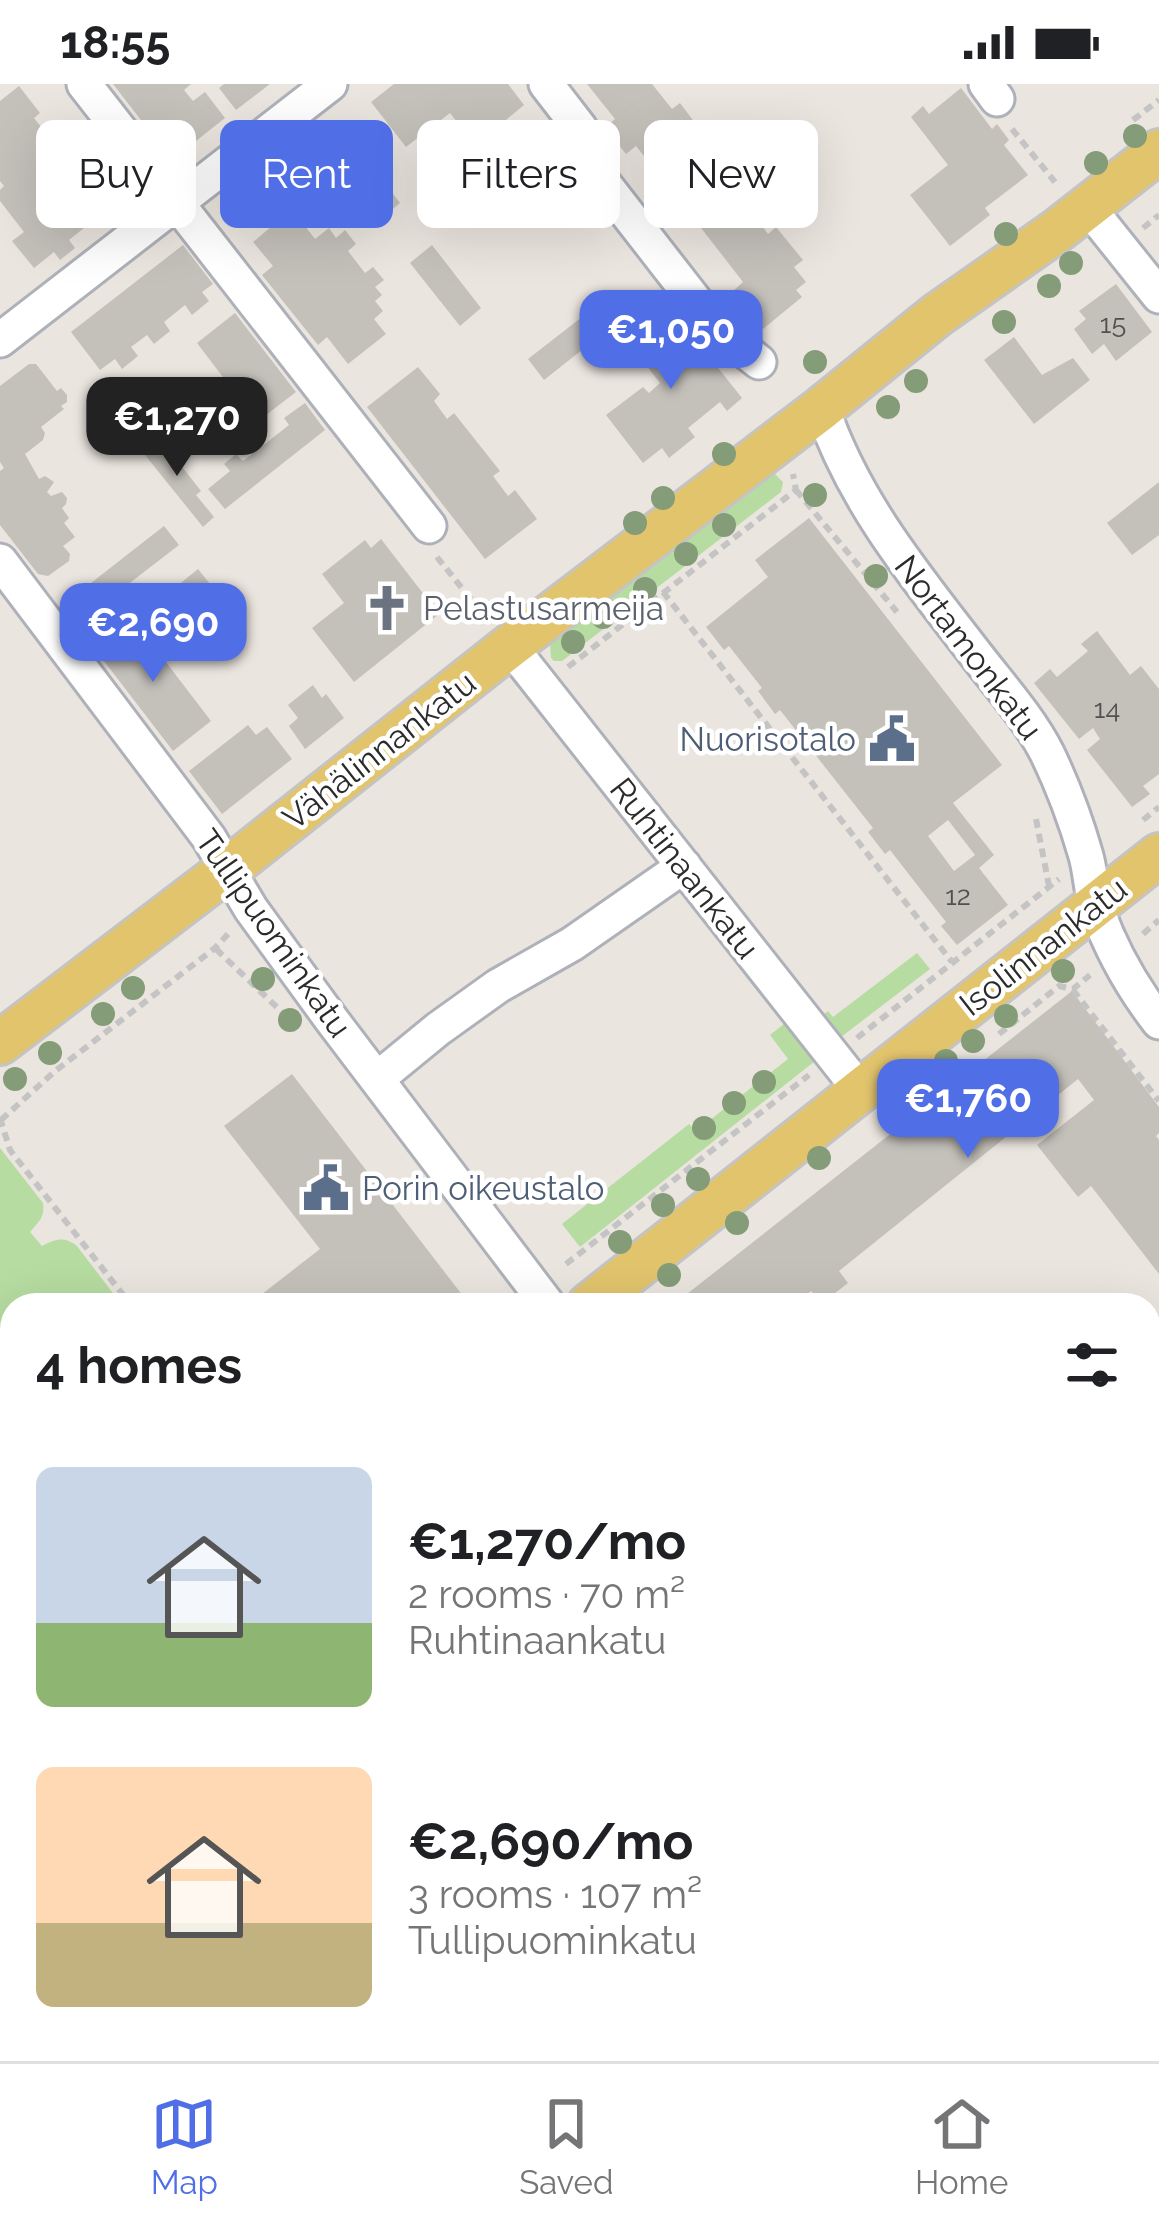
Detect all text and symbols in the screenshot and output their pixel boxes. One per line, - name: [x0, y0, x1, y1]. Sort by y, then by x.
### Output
- text: 18:55: [60, 16, 170, 69]
- chip: Buy: [36, 120, 196, 228]
- chip: Rent: [220, 120, 393, 228]
- chip: Filters: [417, 120, 620, 228]
- chip: New: [644, 120, 818, 228]
- pin: €1,050: [573, 290, 769, 392]
- text: €1,050: [607, 306, 735, 352]
- house number: 15: [1100, 308, 1126, 339]
- pin: €1,270: [79, 377, 275, 479]
- text: €1,270: [113, 393, 241, 439]
- street label: Nortamonkatu: [887, 547, 1051, 747]
- pin: €2,690: [55, 583, 251, 685]
- church icon: Pelastusarmeija: [362, 583, 412, 633]
- place label: Pelastusarmeija: [423, 589, 664, 628]
- text: €2,690: [87, 599, 219, 645]
- street label: Vähälinnankatu: [275, 663, 483, 838]
- house number: 14: [1094, 693, 1120, 724]
- public building icon: Nuorisotalo: [867, 714, 917, 764]
- place label: Nuorisotalo: [680, 720, 856, 759]
- street label: Ruhtinaankatu: [602, 770, 767, 966]
- street label: Tullipuominkatu: [188, 822, 360, 1045]
- street label: Isolinnankatu: [952, 869, 1135, 1024]
- house number: 12: [945, 880, 971, 911]
- pin: €1,760: [870, 1059, 1066, 1161]
- text: €1,760: [904, 1075, 1032, 1121]
- public building icon: Porin oikeustalo: [301, 1163, 351, 1213]
- place label: Porin oikeustalo: [362, 1169, 604, 1208]
- icon: filters: [1059, 1332, 1125, 1398]
- text: 4 homes: [36, 1335, 242, 1395]
- text: €1,270/mo: [408, 1511, 686, 1571]
- icon: home: [132, 1515, 276, 1659]
- text: 2 rooms · 70 m²: [408, 1571, 685, 1617]
- text: Ruhtinaankatu: [408, 1617, 666, 1663]
- text: €2,690/mo: [408, 1811, 693, 1871]
- icon: home: [132, 1815, 276, 1959]
- text: 3 rooms · 107 m²: [408, 1871, 702, 1917]
- text: Tullipuominkatu: [408, 1917, 697, 1963]
- tab: Map: [151, 2091, 218, 2202]
- tab: Saved: [519, 2091, 614, 2202]
- tab: Home: [915, 2091, 1008, 2202]

